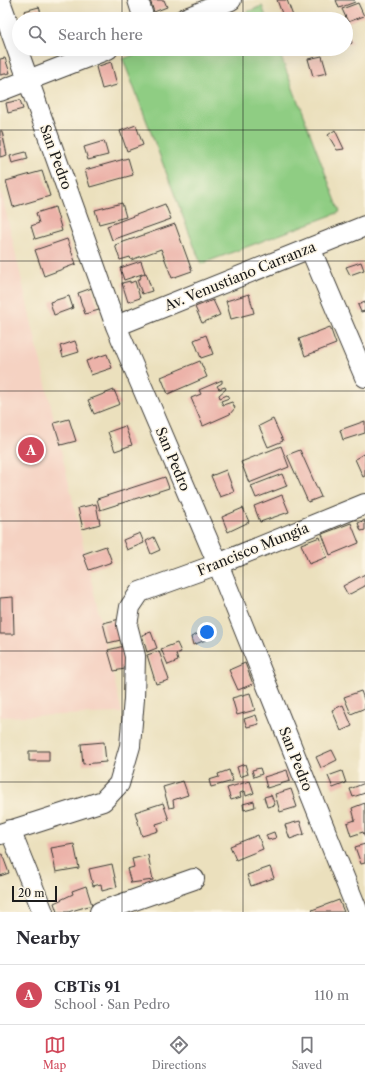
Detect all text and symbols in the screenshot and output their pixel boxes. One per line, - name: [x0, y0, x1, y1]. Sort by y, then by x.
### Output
- search box: [12, 12, 353, 56]
- icon: search: [26, 23, 48, 45]
- text: Search here: [58, 25, 143, 44]
- street label: San Pedro: [36, 122, 76, 192]
- street label: Av. Venustiano Carranza: [161, 237, 319, 315]
- street label: San Pedro: [151, 424, 195, 494]
- pin: A: [18, 435, 44, 465]
- street label: Francisco Mungía: [195, 518, 312, 580]
- your location: [197, 622, 217, 642]
- street label: San Pedro: [275, 724, 317, 794]
- scale bar: [12, 884, 57, 903]
- text: 20 m: [18, 886, 44, 900]
- text: Nearby: [16, 928, 80, 948]
- text: CBTis 91: [54, 977, 120, 996]
- text: A: [24, 987, 34, 1003]
- text: 110 m: [314, 987, 349, 1003]
- text: School · San Pedro: [54, 996, 170, 1012]
- tab: Map: [43, 1034, 66, 1072]
- tab: Directions: [152, 1034, 206, 1072]
- tab: Saved: [292, 1034, 322, 1072]

